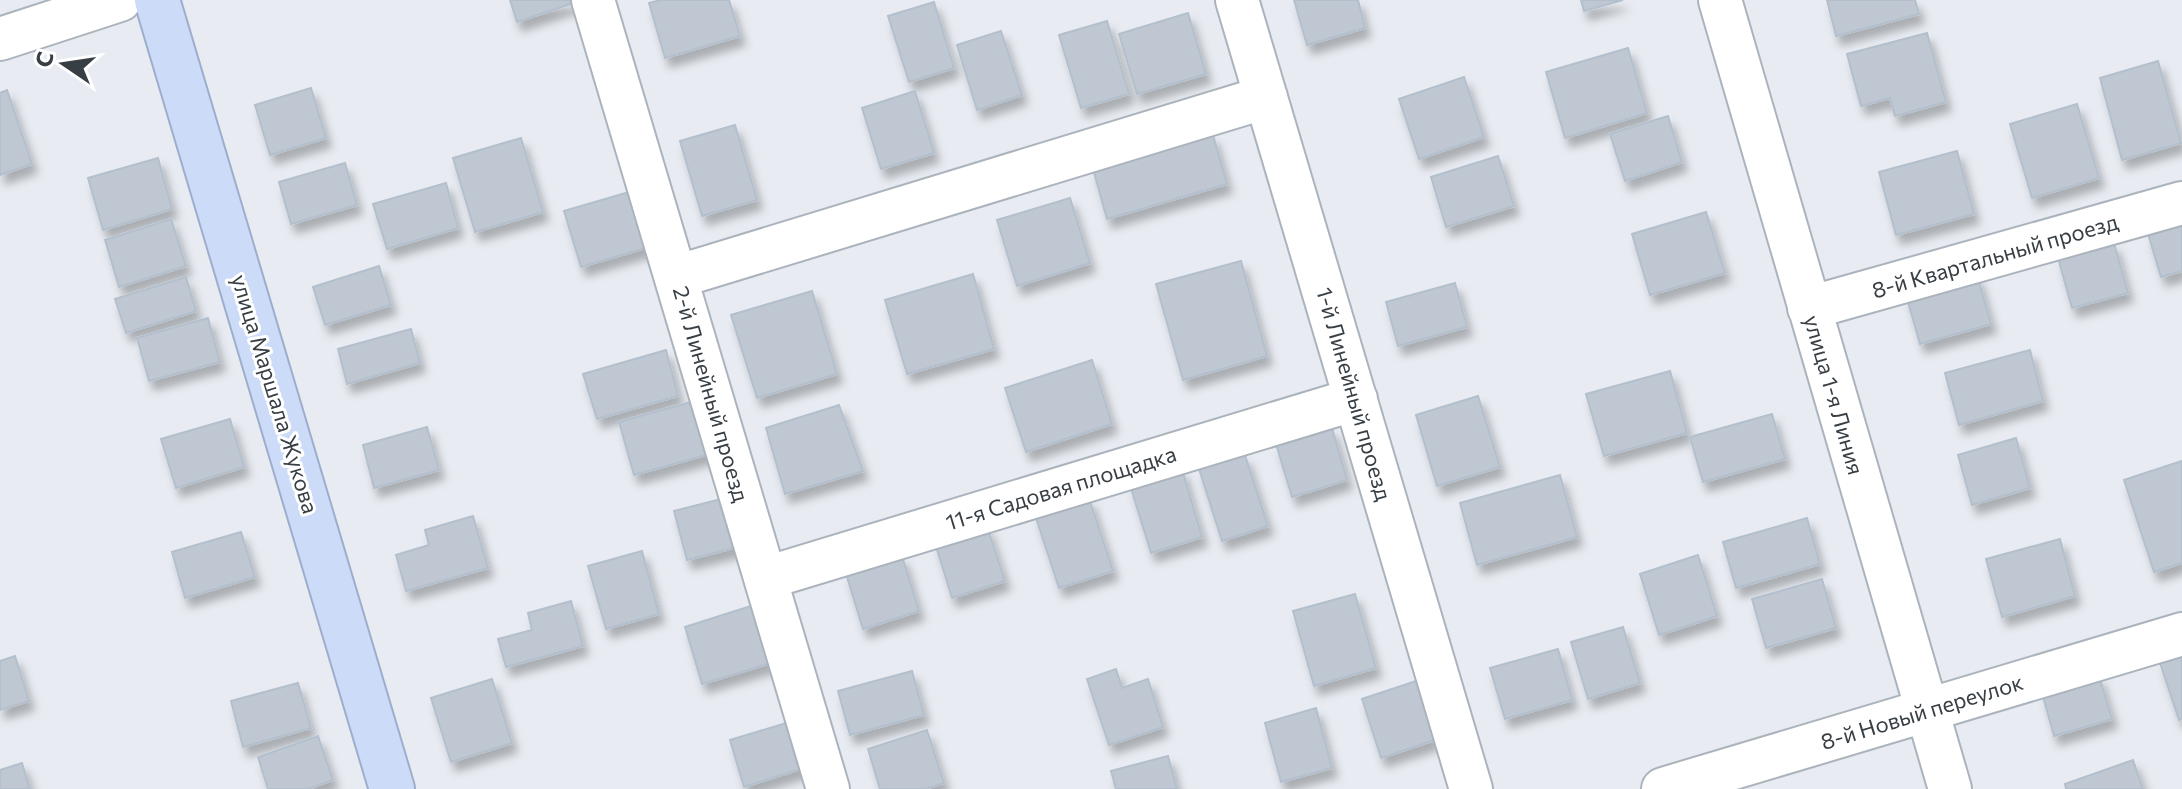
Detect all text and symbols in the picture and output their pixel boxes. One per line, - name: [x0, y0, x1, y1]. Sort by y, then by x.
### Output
- north arrow: [24, 24, 104, 104]
- text: С: [29, 49, 59, 70]
- street label: 8-й Квартальный проезд: [1869, 207, 2121, 304]
- street label: улица Маршала Жукова: [226, 271, 325, 517]
- street label: 2-й Линейный проезд: [668, 283, 755, 505]
- street label: 1-й Линейный проезд: [1311, 284, 1398, 504]
- street label: улица 1-я Линия: [1799, 312, 1870, 478]
- street label: 11-я Садовая площадка: [942, 440, 1179, 535]
- street label: 8-й Новый переулок: [1817, 668, 2027, 755]

